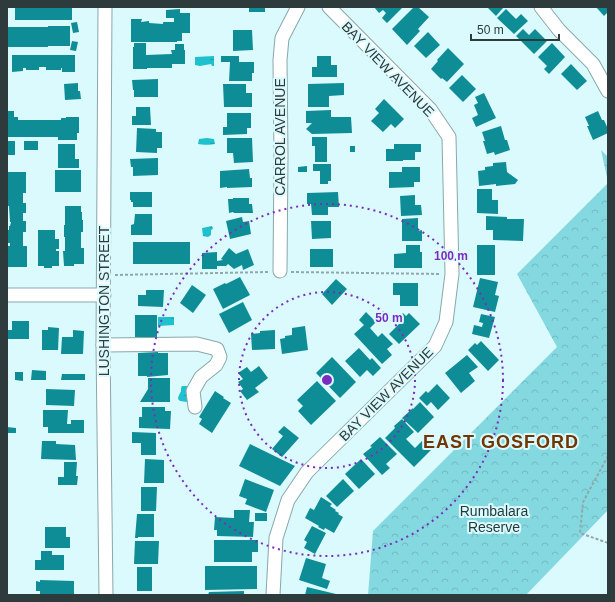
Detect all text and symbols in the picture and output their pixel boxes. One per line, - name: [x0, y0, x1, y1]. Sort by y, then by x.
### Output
- scale bar: [471, 16, 559, 42]
- street label: BAY VIEW AVENUE: [338, 18, 438, 120]
- text: 50 m: [477, 23, 504, 37]
- street label: CARROL AVENUE: [272, 78, 288, 196]
- street label: LUSHINGTON STREET: [96, 225, 112, 376]
- text: 100 m: [434, 249, 468, 263]
- text: 50 m: [375, 311, 403, 325]
- street label: BAY VIEW AVENUE: [336, 344, 436, 444]
- centre of rings: [320, 373, 334, 387]
- district label: EAST GOSFORD: [423, 432, 579, 452]
- park label: Rumbalara Reserve: [460, 503, 528, 535]

